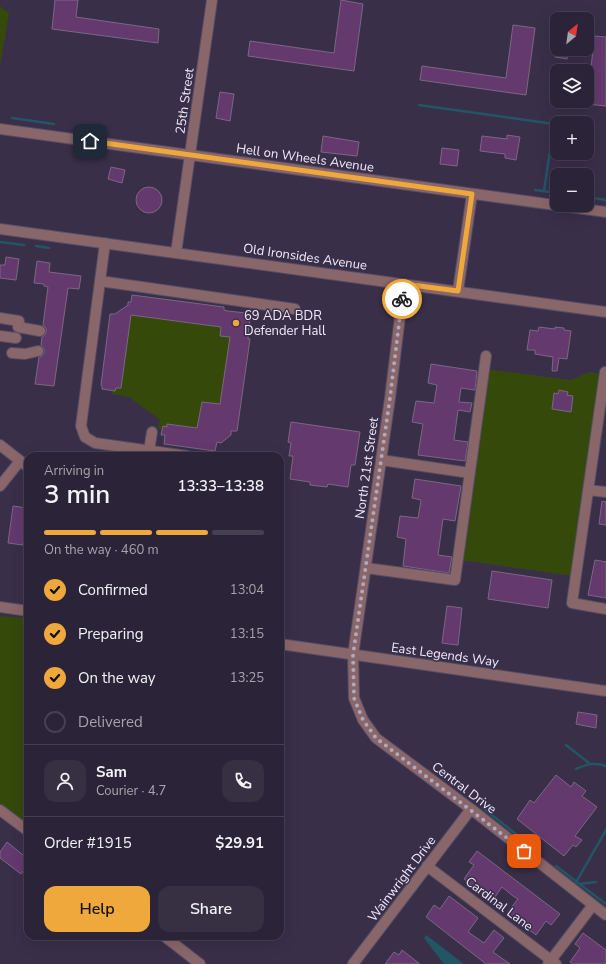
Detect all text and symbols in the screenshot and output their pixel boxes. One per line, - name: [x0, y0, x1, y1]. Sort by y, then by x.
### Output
- north arrow: [550, 12, 594, 56]
- map controls: [550, 12, 594, 212]
- button: layers: [550, 64, 594, 108]
- street label: 25th Street: [171, 66, 199, 135]
- button: +: [550, 116, 594, 160]
- pin: [73, 124, 107, 158]
- icon: home: [79, 130, 101, 152]
- street label: Hell on Wheels Avenue: [235, 139, 375, 177]
- button: −: [550, 168, 594, 212]
- street label: Old Ironsides Avenue: [242, 239, 368, 275]
- courier: [382, 279, 422, 319]
- icon: bike: [391, 288, 413, 310]
- place label: 69 ADA BDR Defender Hall: [244, 307, 326, 340]
- marker: 69 ADA BDR Defender Hall: [231, 318, 241, 328]
- street label: North 21st Street: [351, 416, 383, 520]
- text: Arriving in: [44, 462, 104, 480]
- text: 13:33–13:38: [177, 476, 264, 496]
- text: 3 min: [44, 477, 110, 512]
- text: On the way · 460 m: [44, 541, 159, 559]
- icon: check: [44, 579, 66, 601]
- text: Confirmed: [78, 580, 148, 600]
- text: 13:04: [230, 581, 264, 599]
- icon: check: [44, 623, 66, 645]
- text: Preparing: [78, 624, 143, 644]
- text: 13:15: [230, 625, 264, 643]
- street label: East Legends Way: [390, 639, 500, 672]
- icon: check: [44, 667, 66, 689]
- text: On the way: [78, 668, 156, 688]
- text: 13:25: [230, 669, 264, 687]
- text: Delivered: [78, 712, 143, 732]
- street label: Central Drive: [428, 758, 500, 818]
- button: person: [44, 760, 86, 802]
- button: phone: [222, 760, 264, 802]
- text: Sam: [96, 762, 127, 782]
- text: Courier · 4.7: [96, 782, 166, 800]
- street label: Wainwright Drive: [364, 832, 440, 926]
- text: Order #1915: [44, 833, 132, 853]
- text: $29.91: [215, 833, 264, 853]
- pin: [507, 834, 541, 868]
- icon: bag: [513, 840, 535, 862]
- street label: Cardinal Lane: [462, 873, 537, 935]
- button: Help: [44, 886, 150, 932]
- button: Share: [158, 886, 264, 932]

